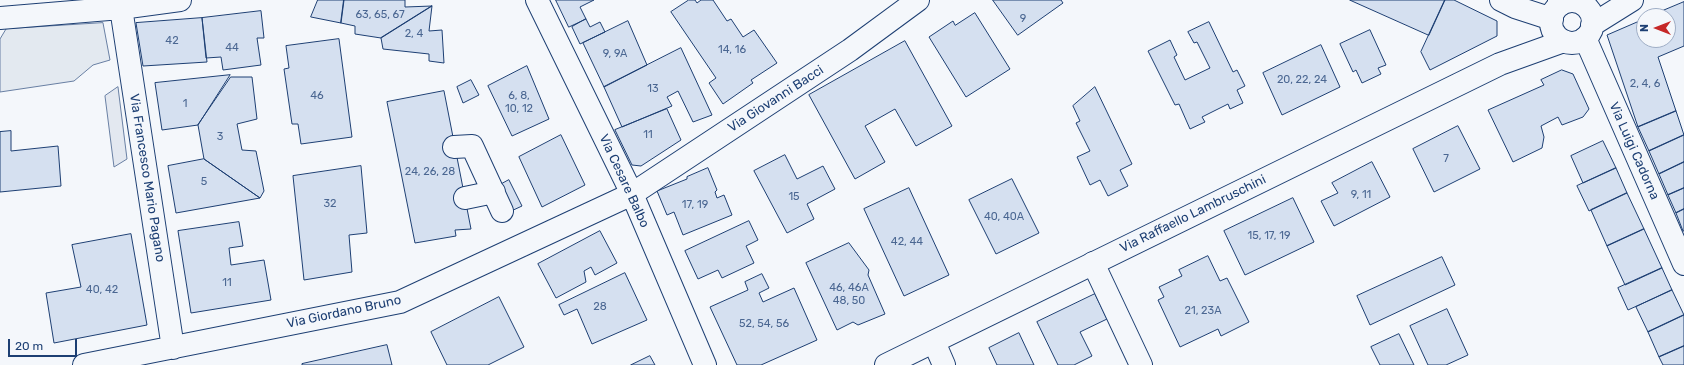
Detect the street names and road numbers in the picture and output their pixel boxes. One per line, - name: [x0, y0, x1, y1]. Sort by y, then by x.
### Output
- street label: Via Giovanni Bacci: [725, 62, 827, 136]
- street label: Via Francesco Mario Pagano: [126, 93, 168, 263]
- street label: Via Luigi Cadorna: [1605, 100, 1663, 202]
- street label: Via Cesare Balbo: [596, 132, 652, 230]
- street label: Via Raffaello Lambruschini: [1118, 172, 1268, 256]
- street label: Via Giordano Bruno: [285, 292, 403, 332]

